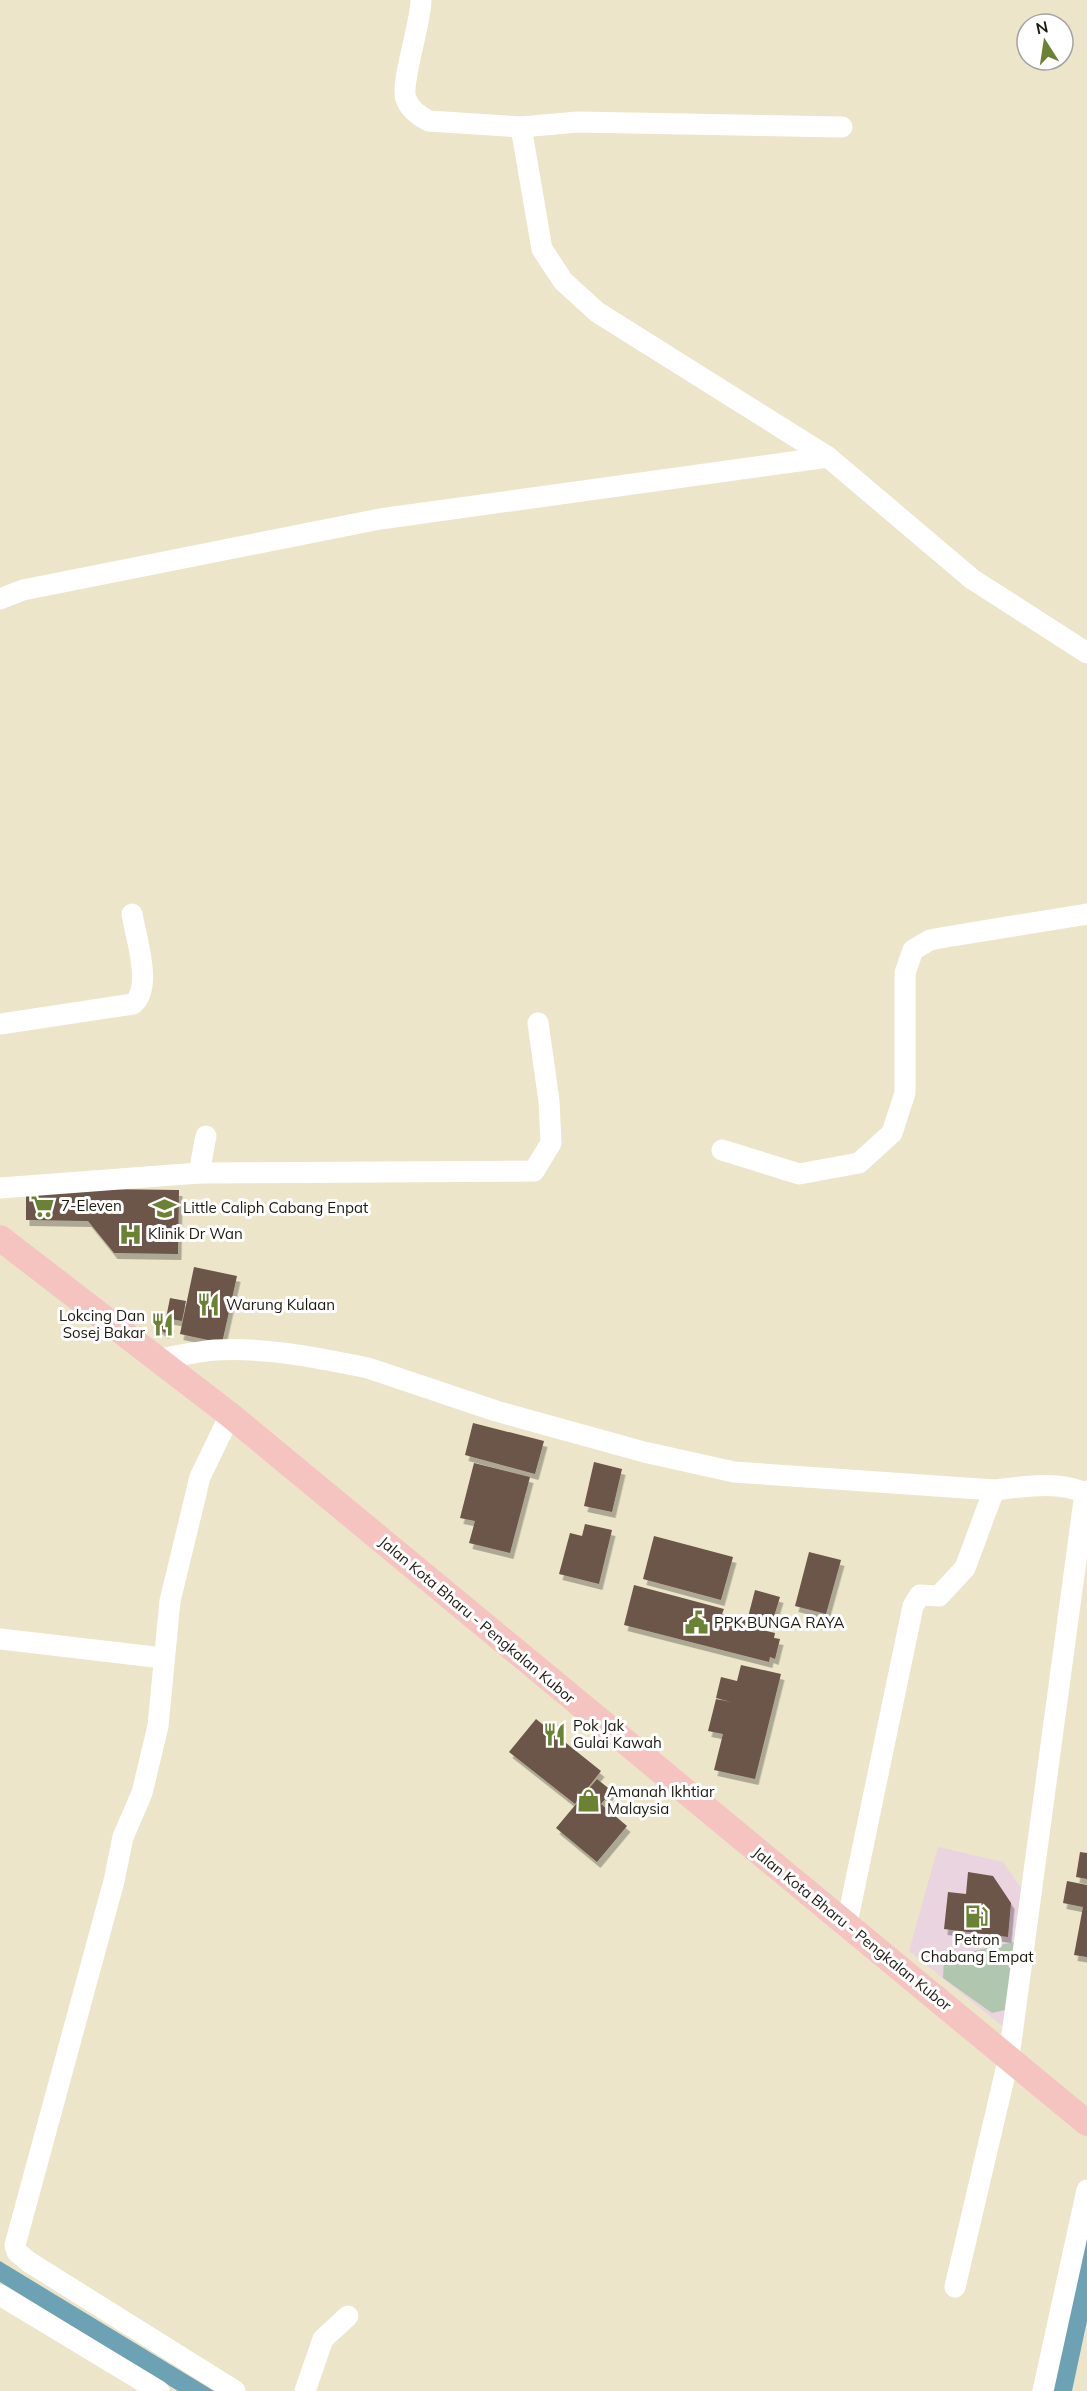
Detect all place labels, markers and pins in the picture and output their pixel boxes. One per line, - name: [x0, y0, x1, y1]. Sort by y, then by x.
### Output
- supermarket icon: 7-Eleven: [30, 1193, 56, 1219]
- school or university icon: Little Caliph Cabang Enpat: [152, 1195, 178, 1221]
- place label: 7-Eleven: [61, 1196, 122, 1215]
- place label: Little Caliph Cabang Enpat: [183, 1198, 368, 1217]
- hospital icon: Klinik Dr Wan: [117, 1221, 143, 1247]
- place label: Klinik Dr Wan: [148, 1224, 243, 1243]
- restaurant icon: Warung Kulaan: [195, 1292, 221, 1318]
- place label: Warung Kulaan: [226, 1295, 335, 1314]
- place label: Lokcing Dan Sosej Bakar: [59, 1306, 146, 1342]
- restaurant icon: Lokcing Dan Sosej Bakar: [150, 1312, 176, 1338]
- public building icon: PPK BUNGA RAYA: [683, 1610, 709, 1636]
- place label: PPK BUNGA RAYA: [714, 1613, 845, 1632]
- place label: Pok Jak Gulai Kawah: [573, 1716, 662, 1752]
- restaurant icon: Pok Jak Gulai Kawah: [542, 1722, 568, 1748]
- place label: Amanah Ikhtiar Malaysia: [607, 1782, 715, 1818]
- shop icon: Amanah Ikhtiar Malaysia: [576, 1788, 602, 1814]
- fuel station icon: Petron Chabang Empat: [964, 1903, 990, 1929]
- place label: Petron Chabang Empat: [920, 1930, 1034, 1966]

